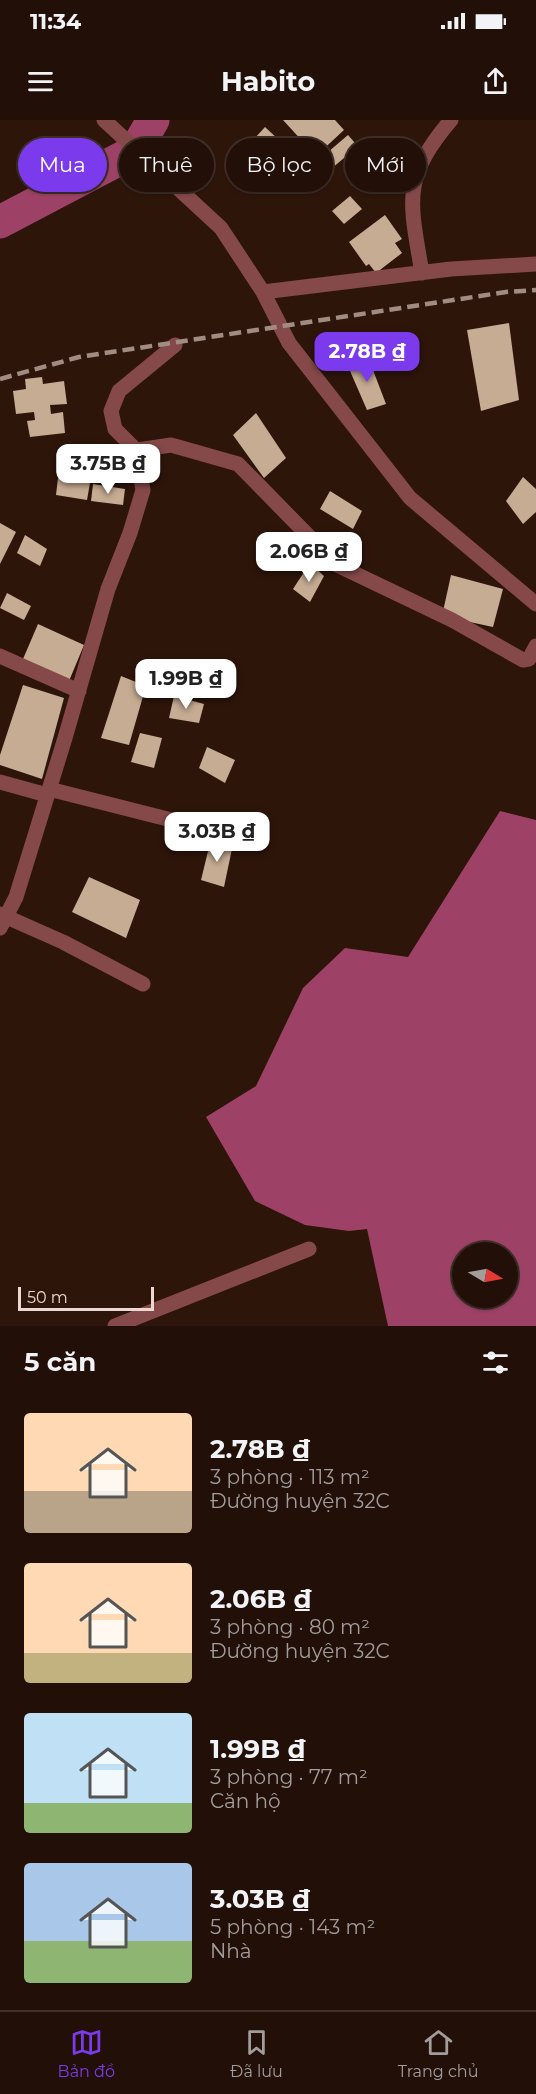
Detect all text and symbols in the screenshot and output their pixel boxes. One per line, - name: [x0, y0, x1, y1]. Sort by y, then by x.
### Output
- text: 11:34: [30, 8, 81, 35]
- icon: menu: [24, 65, 57, 98]
- text: Habito: [221, 65, 315, 98]
- icon: share: [479, 65, 512, 98]
- chip: Mua: [18, 138, 107, 192]
- chip: Thuê: [119, 138, 214, 192]
- chip: Bộ lọc: [226, 138, 333, 192]
- chip: Mới: [345, 138, 426, 192]
- pin: 2.78B ₫: [312, 332, 422, 383]
- text: 2.78B ₫: [329, 339, 405, 363]
- pin: 3.75B ₫: [53, 444, 163, 495]
- text: 3.75B ₫: [70, 451, 146, 475]
- pin: 2.06B ₫: [254, 532, 364, 583]
- text: 2.06B ₫: [270, 539, 348, 563]
- pin: 1.99B ₫: [131, 659, 241, 710]
- text: 1.99B ₫: [149, 666, 223, 690]
- pin: 3.03B ₫: [162, 812, 272, 863]
- text: 3.03B ₫: [179, 819, 255, 843]
- north arrow: [452, 1242, 518, 1308]
- map controls: [452, 1242, 518, 1308]
- scale bar: [18, 1284, 154, 1312]
- text: 50 m: [27, 1288, 68, 1307]
- text: 5 căn: [24, 1346, 96, 1378]
- icon: filters: [479, 1346, 512, 1379]
- text: 2.78B ₫: [210, 1433, 310, 1465]
- icon: home: [72, 1437, 144, 1509]
- text: 3 phòng · 113 m²: [210, 1465, 370, 1489]
- text: Đường huyện 32C: [210, 1489, 390, 1513]
- text: 2.06B ₫: [210, 1583, 312, 1615]
- icon: home: [72, 1587, 144, 1659]
- text: 3 phòng · 80 m²: [210, 1615, 370, 1639]
- text: Đường huyện 32C: [210, 1639, 390, 1663]
- text: 1.99B ₫: [210, 1733, 305, 1765]
- icon: home: [72, 1737, 144, 1809]
- text: 3 phòng · 77 m²: [210, 1765, 368, 1789]
- text: Căn hộ: [210, 1789, 281, 1813]
- text: 3.03B ₫: [210, 1883, 310, 1915]
- icon: home: [72, 1887, 144, 1959]
- text: 5 phòng · 143 m²: [210, 1915, 375, 1939]
- text: Nhà: [210, 1939, 252, 1963]
- tab: Bản đồ: [58, 2026, 115, 2081]
- tab: Đã lưu: [230, 2026, 283, 2081]
- tab: Trang chủ: [398, 2026, 478, 2081]

